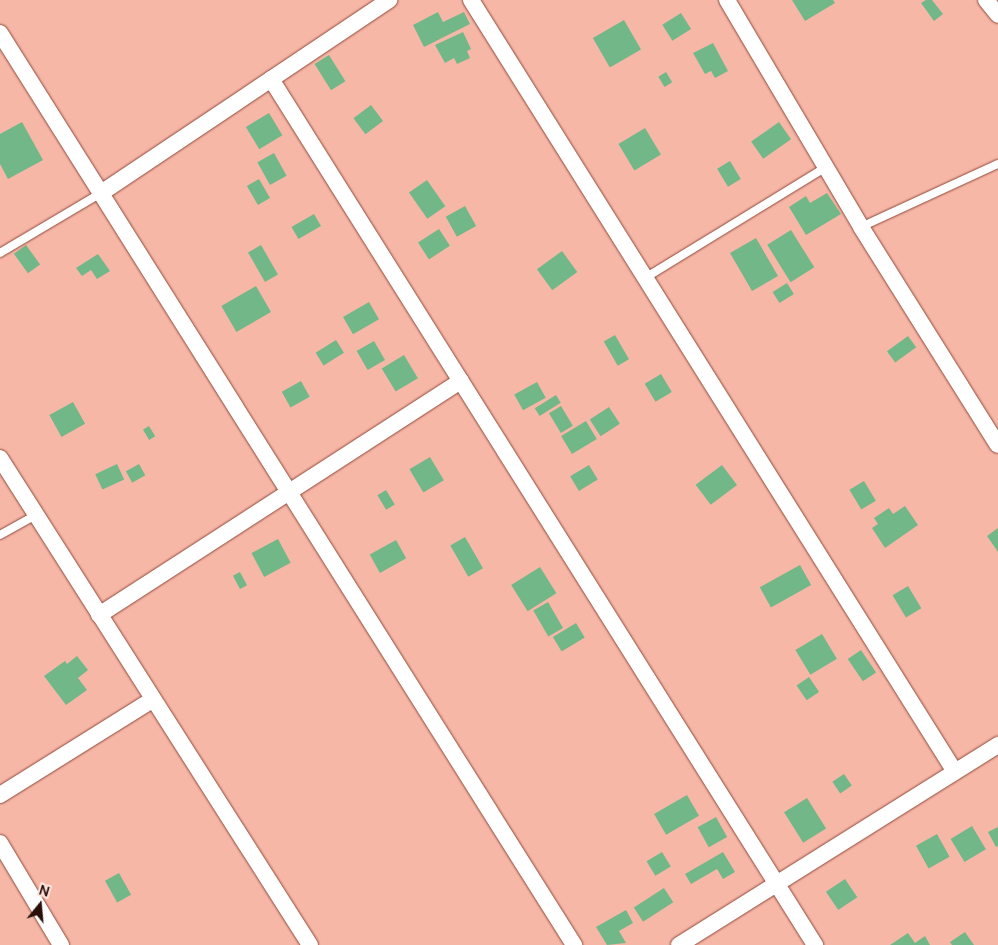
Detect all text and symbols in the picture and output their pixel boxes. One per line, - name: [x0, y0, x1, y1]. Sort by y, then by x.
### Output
- north arrow: [15, 880, 65, 930]
- text: N: [37, 880, 52, 901]

